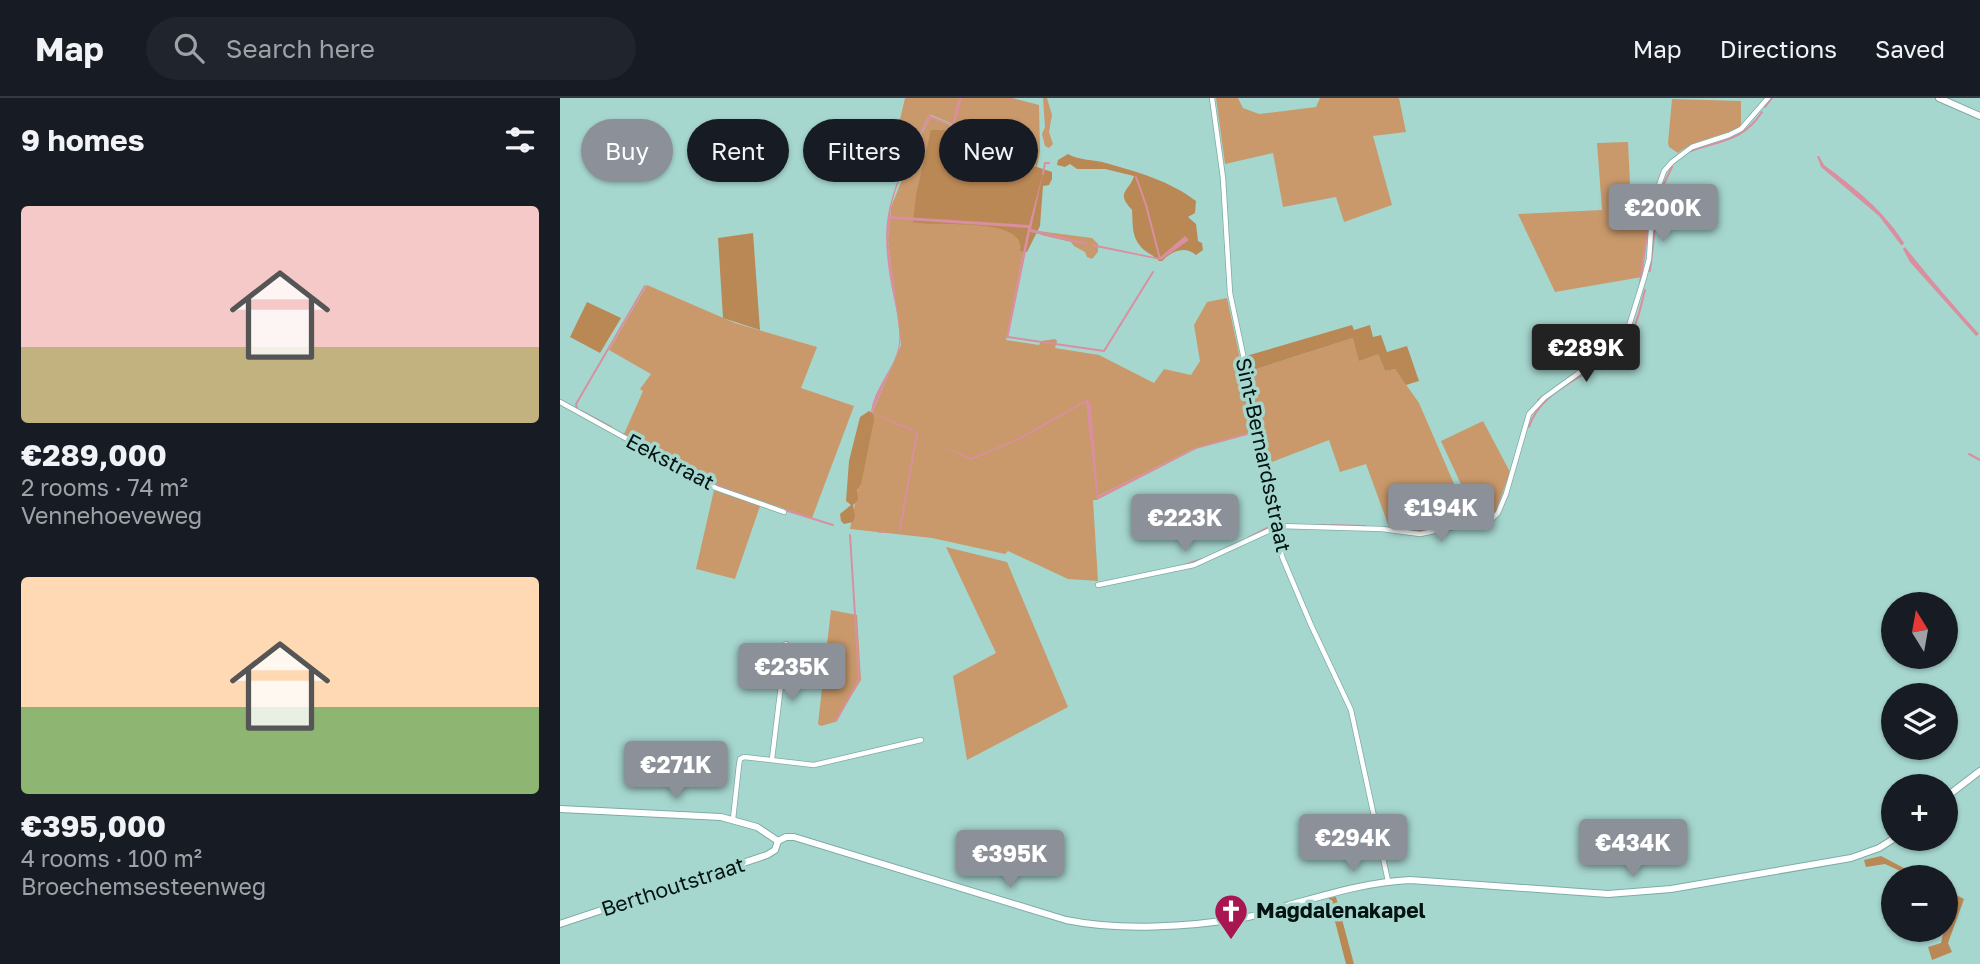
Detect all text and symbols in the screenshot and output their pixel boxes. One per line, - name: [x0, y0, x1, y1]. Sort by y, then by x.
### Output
- search box: [146, 17, 636, 80]
- text: Map: [35, 29, 104, 68]
- icon: search: [170, 29, 208, 67]
- text: Search here: [226, 33, 375, 64]
- text: Map: [1633, 34, 1682, 63]
- text: Directions: [1720, 34, 1837, 63]
- text: Saved: [1875, 34, 1945, 63]
- chip: Buy: [581, 119, 673, 182]
- chip: Rent: [687, 119, 789, 182]
- chip: Filters: [803, 119, 925, 182]
- chip: New: [939, 119, 1038, 182]
- icon: filters: [501, 121, 539, 159]
- text: 9 homes: [21, 122, 144, 158]
- pin: €200K: [1614, 184, 1712, 244]
- text: €200K: [1625, 193, 1701, 221]
- icon: home: [217, 252, 343, 378]
- pin: €289K: [1537, 324, 1635, 384]
- text: €289K: [1548, 333, 1624, 361]
- street label: Sint-Bernardsstraat: [1231, 355, 1297, 555]
- street label: Eekstraat: [622, 427, 719, 495]
- text: €289,000: [21, 437, 167, 473]
- text: 2 rooms · 74 m²: [21, 473, 188, 501]
- pin: €194K: [1392, 484, 1490, 544]
- text: €194K: [1404, 493, 1478, 521]
- pin: €223K: [1136, 494, 1234, 554]
- text: Vennehoeveweg: [21, 501, 202, 529]
- text: €223K: [1148, 503, 1222, 531]
- north arrow: [1881, 592, 1958, 668]
- map controls: [1881, 592, 1958, 942]
- icon: home: [217, 623, 343, 749]
- pin: €235K: [743, 644, 841, 703]
- text: €235K: [755, 652, 829, 680]
- button: layers: [1881, 683, 1958, 760]
- pin: €271K: [627, 742, 725, 801]
- text: €271K: [640, 750, 712, 778]
- button: +: [1881, 774, 1958, 851]
- text: €395,000: [21, 808, 166, 844]
- pin: €294K: [1304, 814, 1402, 874]
- pin: €434K: [1584, 820, 1682, 879]
- text: €294K: [1315, 823, 1391, 851]
- text: €434K: [1595, 828, 1671, 856]
- pin: €395K: [961, 830, 1059, 890]
- text: €395K: [972, 839, 1048, 867]
- text: 4 rooms · 100 m²: [21, 844, 202, 872]
- street label: Berthoutstraat: [598, 851, 748, 921]
- button: −: [1881, 865, 1958, 942]
- text: Broechemsesteenweg: [21, 872, 266, 900]
- church icon: Magdalenakapel: [1212, 892, 1250, 941]
- place label: Magdalenakapel: [1256, 897, 1426, 923]

